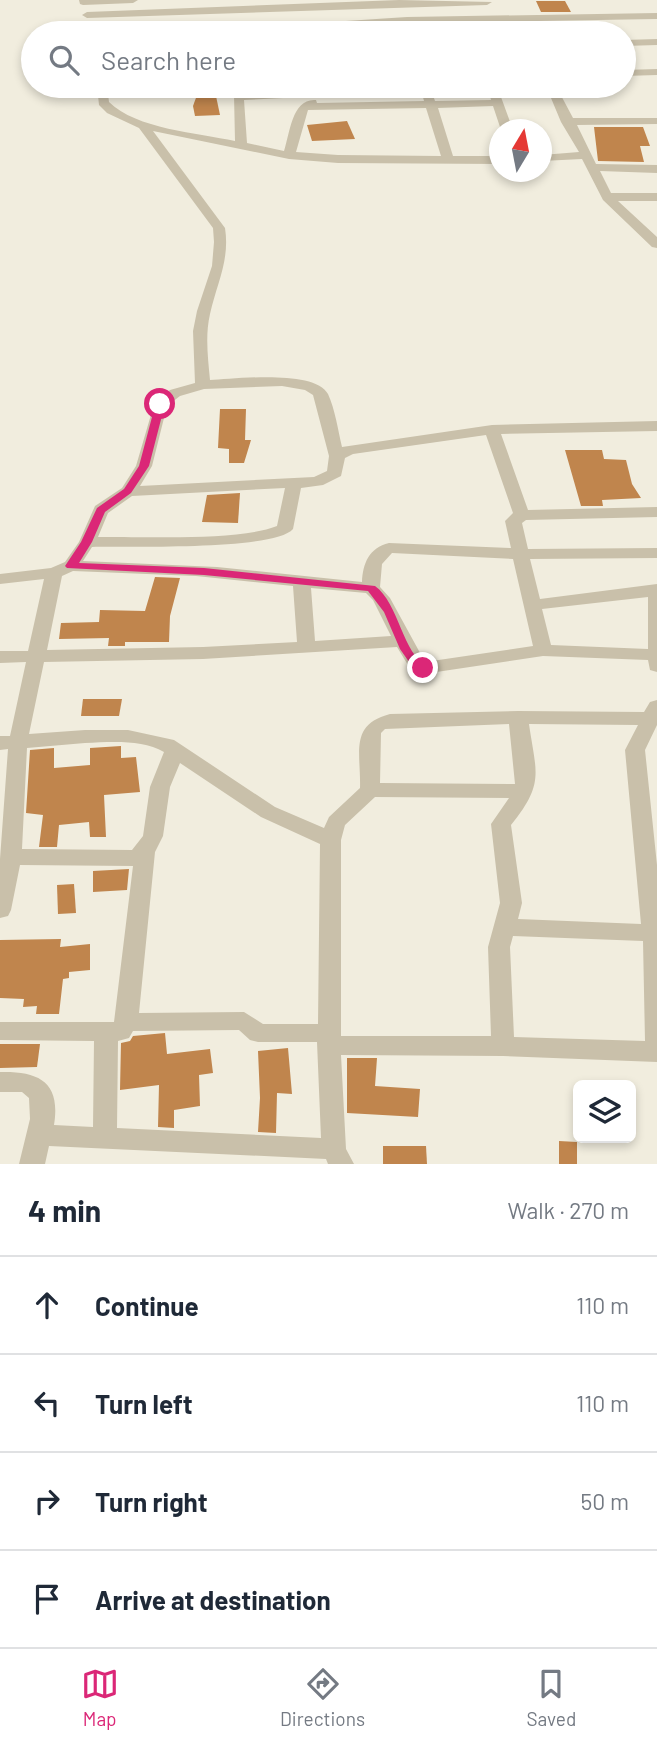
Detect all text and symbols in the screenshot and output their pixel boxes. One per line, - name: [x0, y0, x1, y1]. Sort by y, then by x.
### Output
- search box: [21, 21, 636, 98]
- icon: search: [45, 41, 83, 79]
- text: Search here: [101, 44, 236, 75]
- north arrow: [489, 119, 552, 182]
- route start: [144, 388, 175, 419]
- route end: [407, 652, 438, 683]
- map controls: [573, 1080, 636, 1143]
- button: layers: [573, 1080, 636, 1143]
- text: 4 min: [28, 1192, 101, 1228]
- text: Walk · 270 m: [507, 1196, 629, 1224]
- icon: ahead: [28, 1286, 66, 1324]
- text: Continue: [95, 1290, 199, 1321]
- text: 110 m: [576, 1291, 629, 1319]
- icon: left: [28, 1384, 66, 1422]
- text: Turn left: [95, 1388, 193, 1419]
- text: 110 m: [576, 1389, 629, 1417]
- icon: right: [28, 1482, 66, 1520]
- text: Turn right: [95, 1486, 208, 1517]
- text: 50 m: [581, 1487, 629, 1515]
- icon: arrive: [28, 1580, 66, 1618]
- text: Arrive at destination: [95, 1584, 331, 1615]
- tab: Map: [81, 1665, 119, 1730]
- tab: Directions: [280, 1665, 365, 1730]
- tab: Saved: [526, 1665, 576, 1730]

